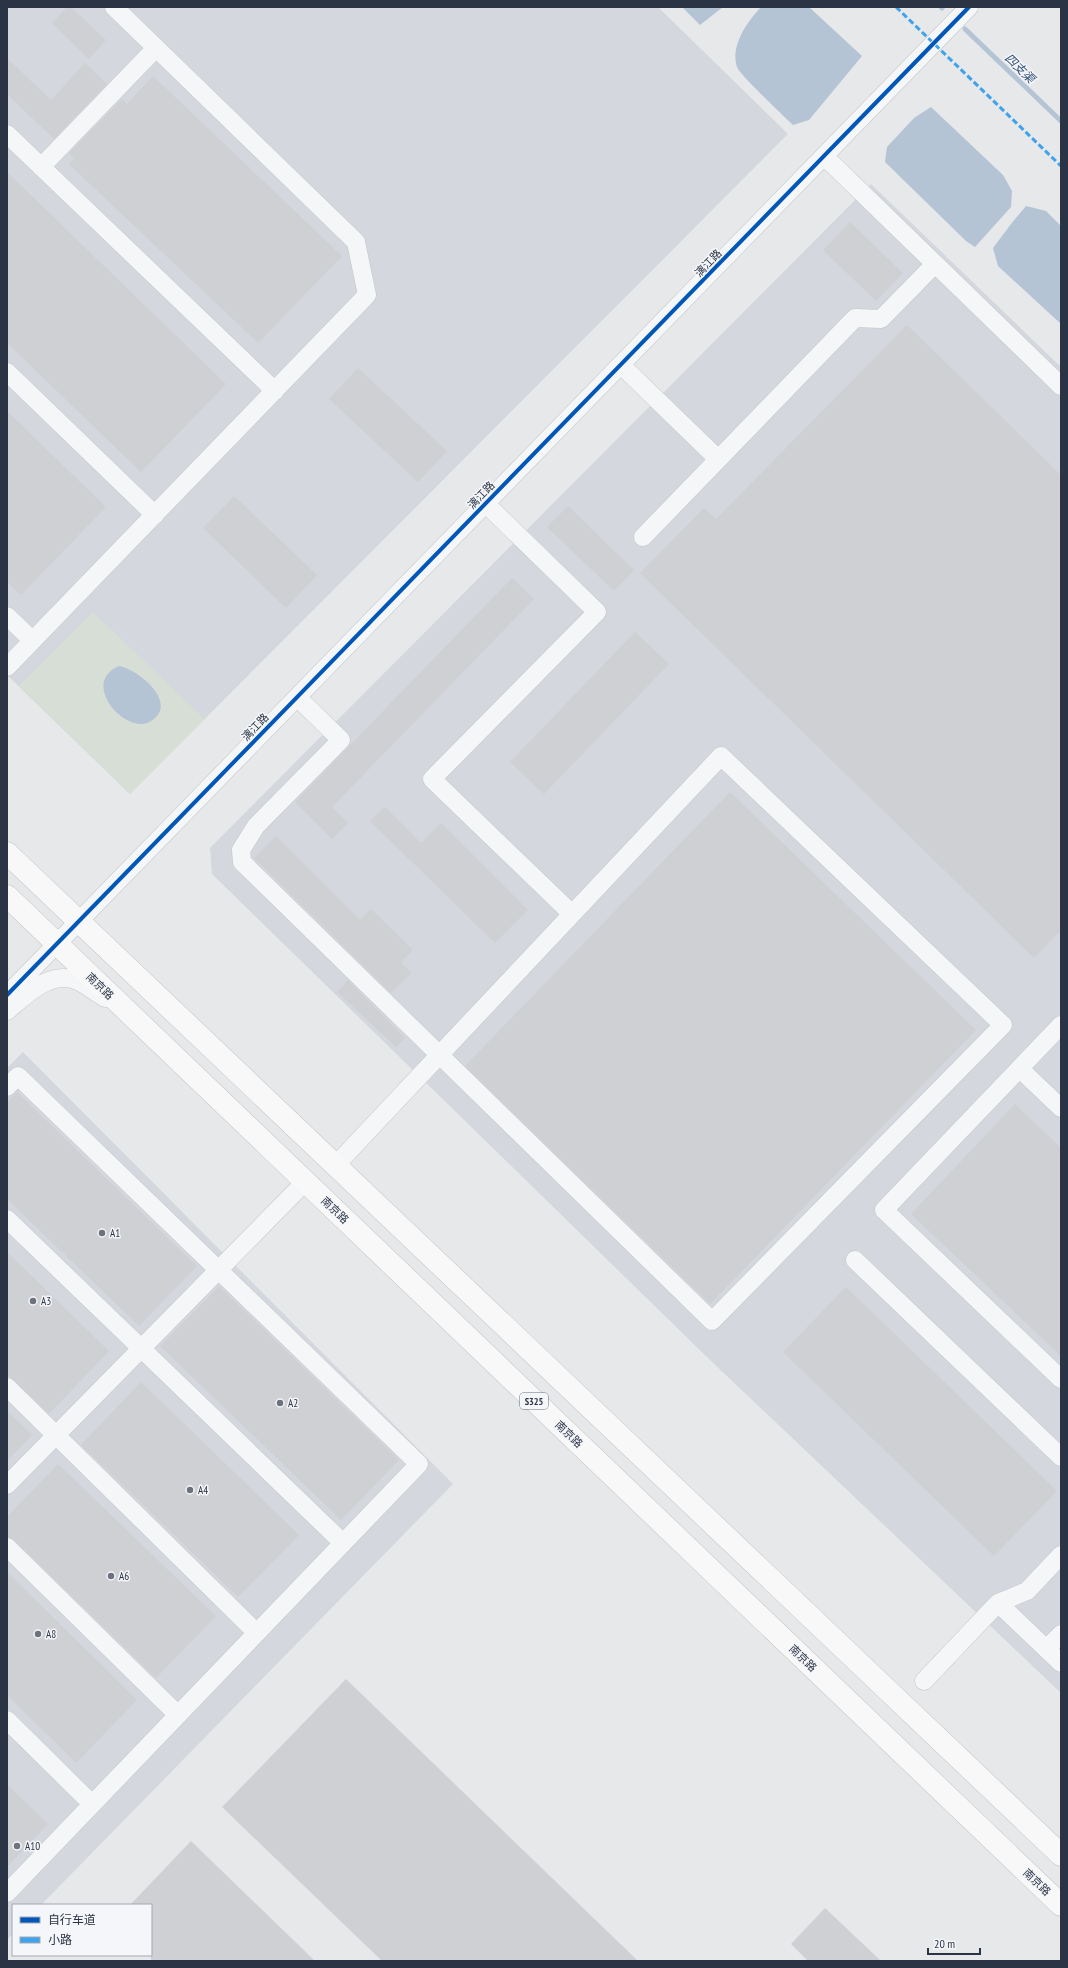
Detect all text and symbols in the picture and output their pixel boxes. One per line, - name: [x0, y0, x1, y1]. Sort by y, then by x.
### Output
- water label: 四支渠: [1002, 50, 1040, 87]
- street label: 漓江路: [692, 246, 724, 280]
- street label: 漓江路: [465, 478, 497, 512]
- street label: 漓江路: [239, 710, 271, 744]
- street label: 南京路: [83, 970, 117, 1002]
- street label: 南京路: [318, 1194, 352, 1226]
- place label: A1: [110, 1226, 120, 1240]
- marker: A1: [97, 1228, 107, 1238]
- place label: A3: [41, 1294, 51, 1308]
- marker: A3: [28, 1296, 38, 1306]
- road number: S325: [520, 1393, 548, 1409]
- place label: A2: [288, 1396, 298, 1410]
- marker: A2: [275, 1398, 285, 1408]
- street label: 南京路: [552, 1418, 586, 1450]
- place label: A4: [198, 1483, 208, 1497]
- marker: A4: [185, 1485, 195, 1495]
- place label: A6: [119, 1569, 129, 1583]
- marker: A6: [106, 1571, 116, 1581]
- place label: A8: [46, 1627, 56, 1641]
- marker: A8: [33, 1629, 43, 1639]
- street label: 南京路: [786, 1642, 820, 1674]
- place label: A10: [25, 1839, 40, 1853]
- marker: A10: [12, 1841, 22, 1851]
- street label: 南京路: [1020, 1866, 1054, 1898]
- legend: [12, 1904, 152, 1956]
- text: 自行车道: [48, 1912, 96, 1927]
- scale bar: [928, 1930, 980, 1956]
- text: 小路: [48, 1932, 72, 1947]
- text: 20 m: [934, 1936, 955, 1951]

